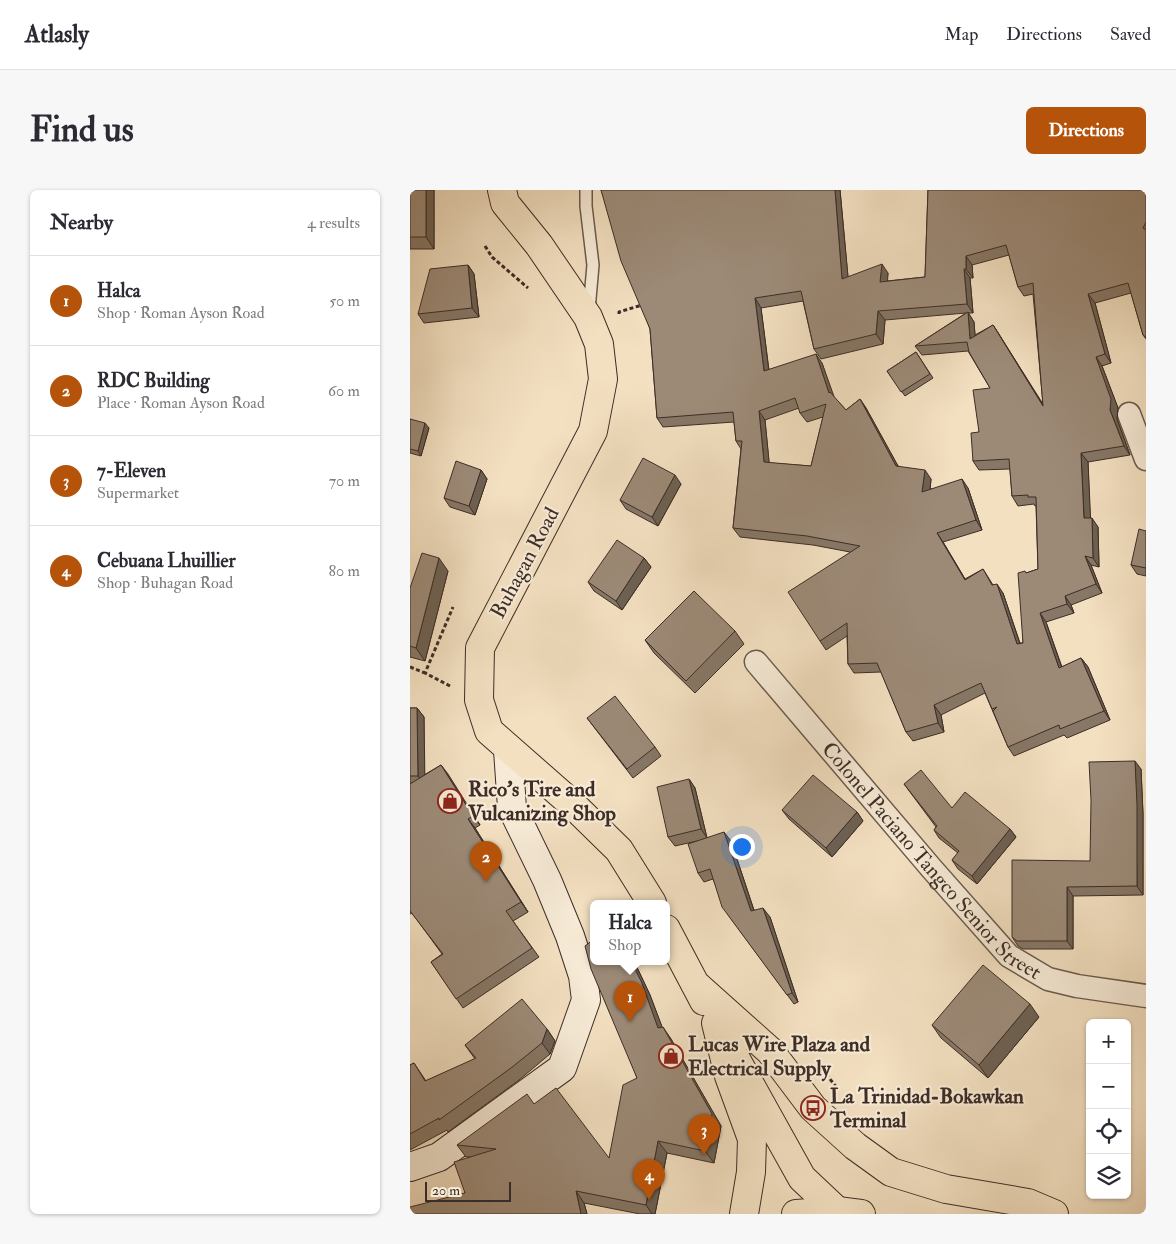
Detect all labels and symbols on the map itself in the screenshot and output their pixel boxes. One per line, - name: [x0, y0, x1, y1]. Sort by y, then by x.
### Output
- street label: Buhagan Road: [484, 502, 566, 623]
- street label: Colonel Paciano Tangco Senior Street: [816, 736, 1046, 986]
- place label: Rico's Tire and Vulcanizing Shop: [467, 776, 616, 827]
- shop icon: Rico's Tire and Vulcanizing Shop: [437, 788, 463, 814]
- your location: [729, 834, 755, 860]
- pin: 2: [470, 841, 502, 882]
- pin: 1: [614, 981, 646, 1022]
- place label: Lucas Wire Plaza and Electrical Supply: [688, 1031, 871, 1082]
- shop icon: Lucas Wire Plaza and Electrical Supply: [658, 1043, 684, 1069]
- place label: La Trinidad-Bokawkan Terminal: [829, 1083, 1024, 1134]
- bus stop icon: La Trinidad-Bokawkan Terminal: [800, 1095, 826, 1121]
- pin: 3: [688, 1114, 720, 1155]
- pin: 4: [633, 1159, 665, 1200]
- scale bar: [425, 1179, 511, 1202]

